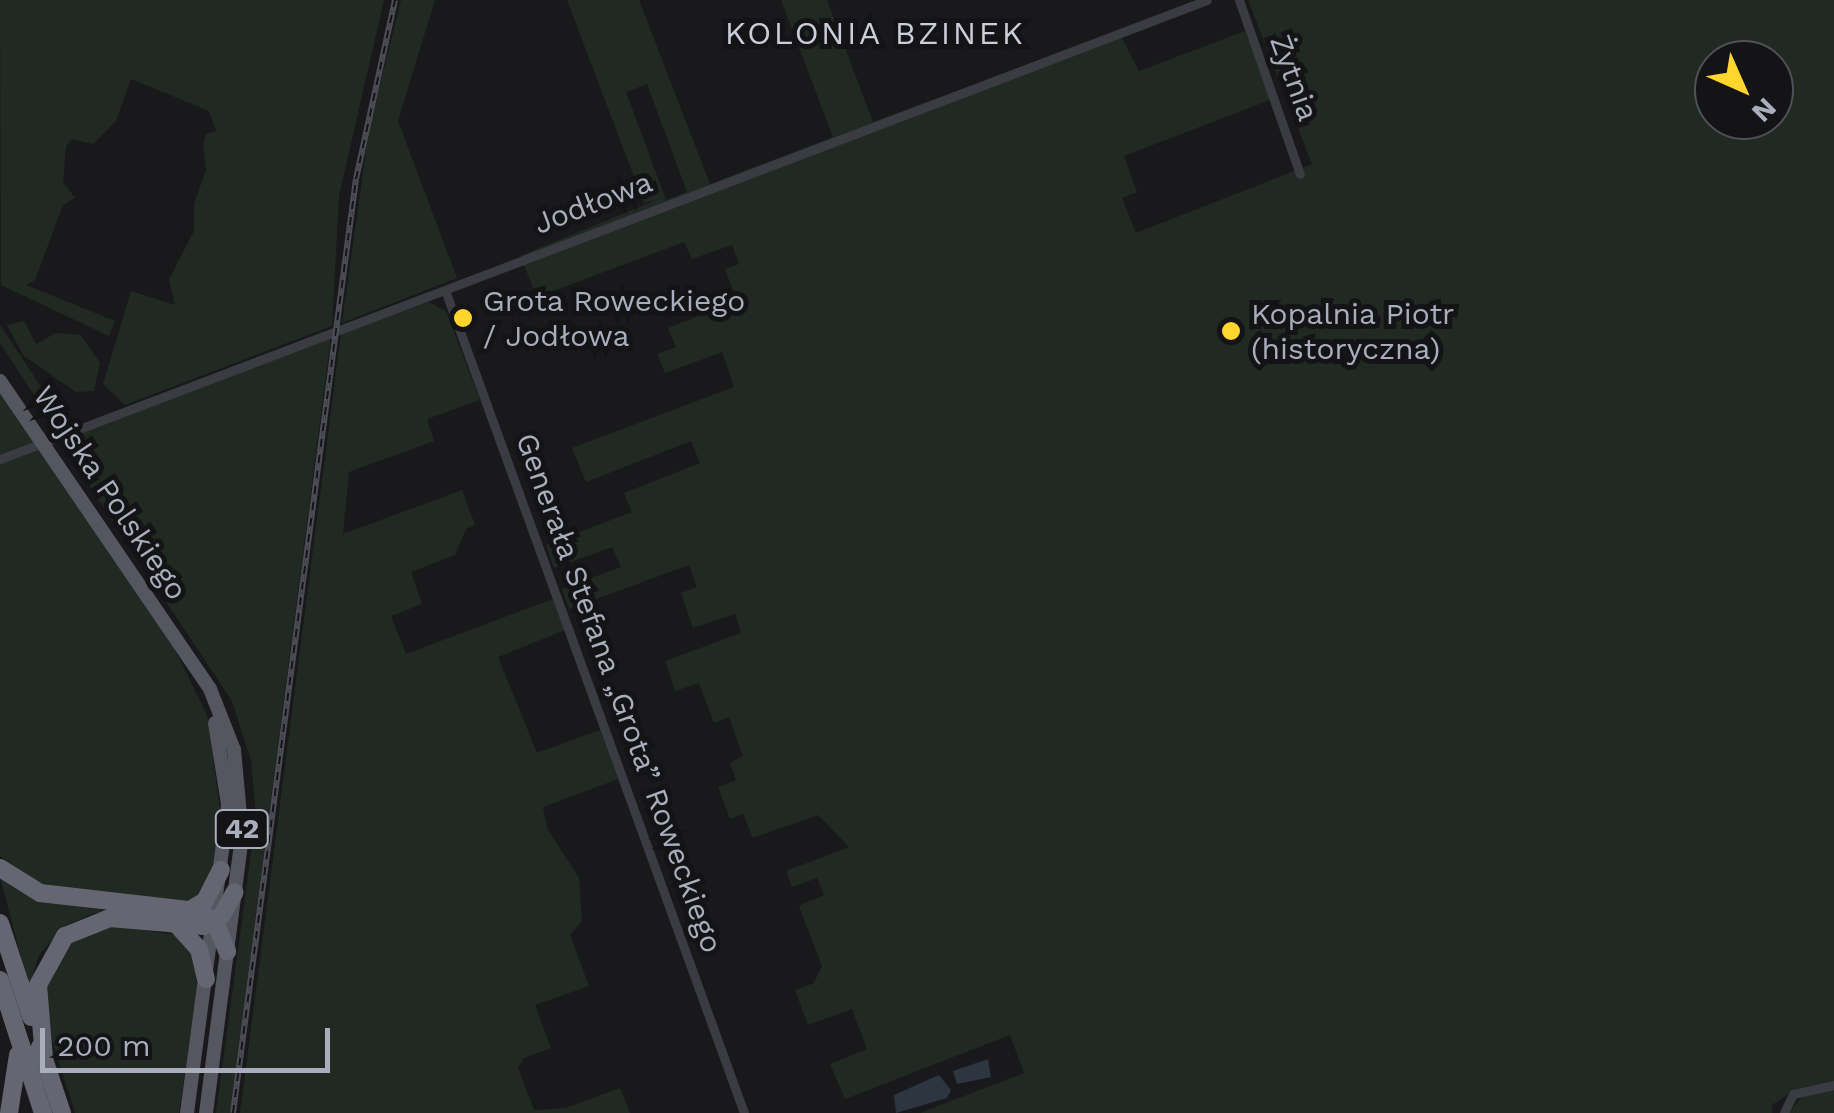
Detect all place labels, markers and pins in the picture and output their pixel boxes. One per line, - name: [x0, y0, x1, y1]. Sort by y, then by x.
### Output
- place label: Grota Roweckiego / Jodłowa: [483, 283, 746, 354]
- place label: Kopalnia Piotr (historyczna): [1251, 296, 1455, 366]
- marker: Grota Roweckiego / Jodłowa: [452, 307, 474, 329]
- marker: Kopalnia Piotr (historyczna): [1220, 320, 1242, 342]

